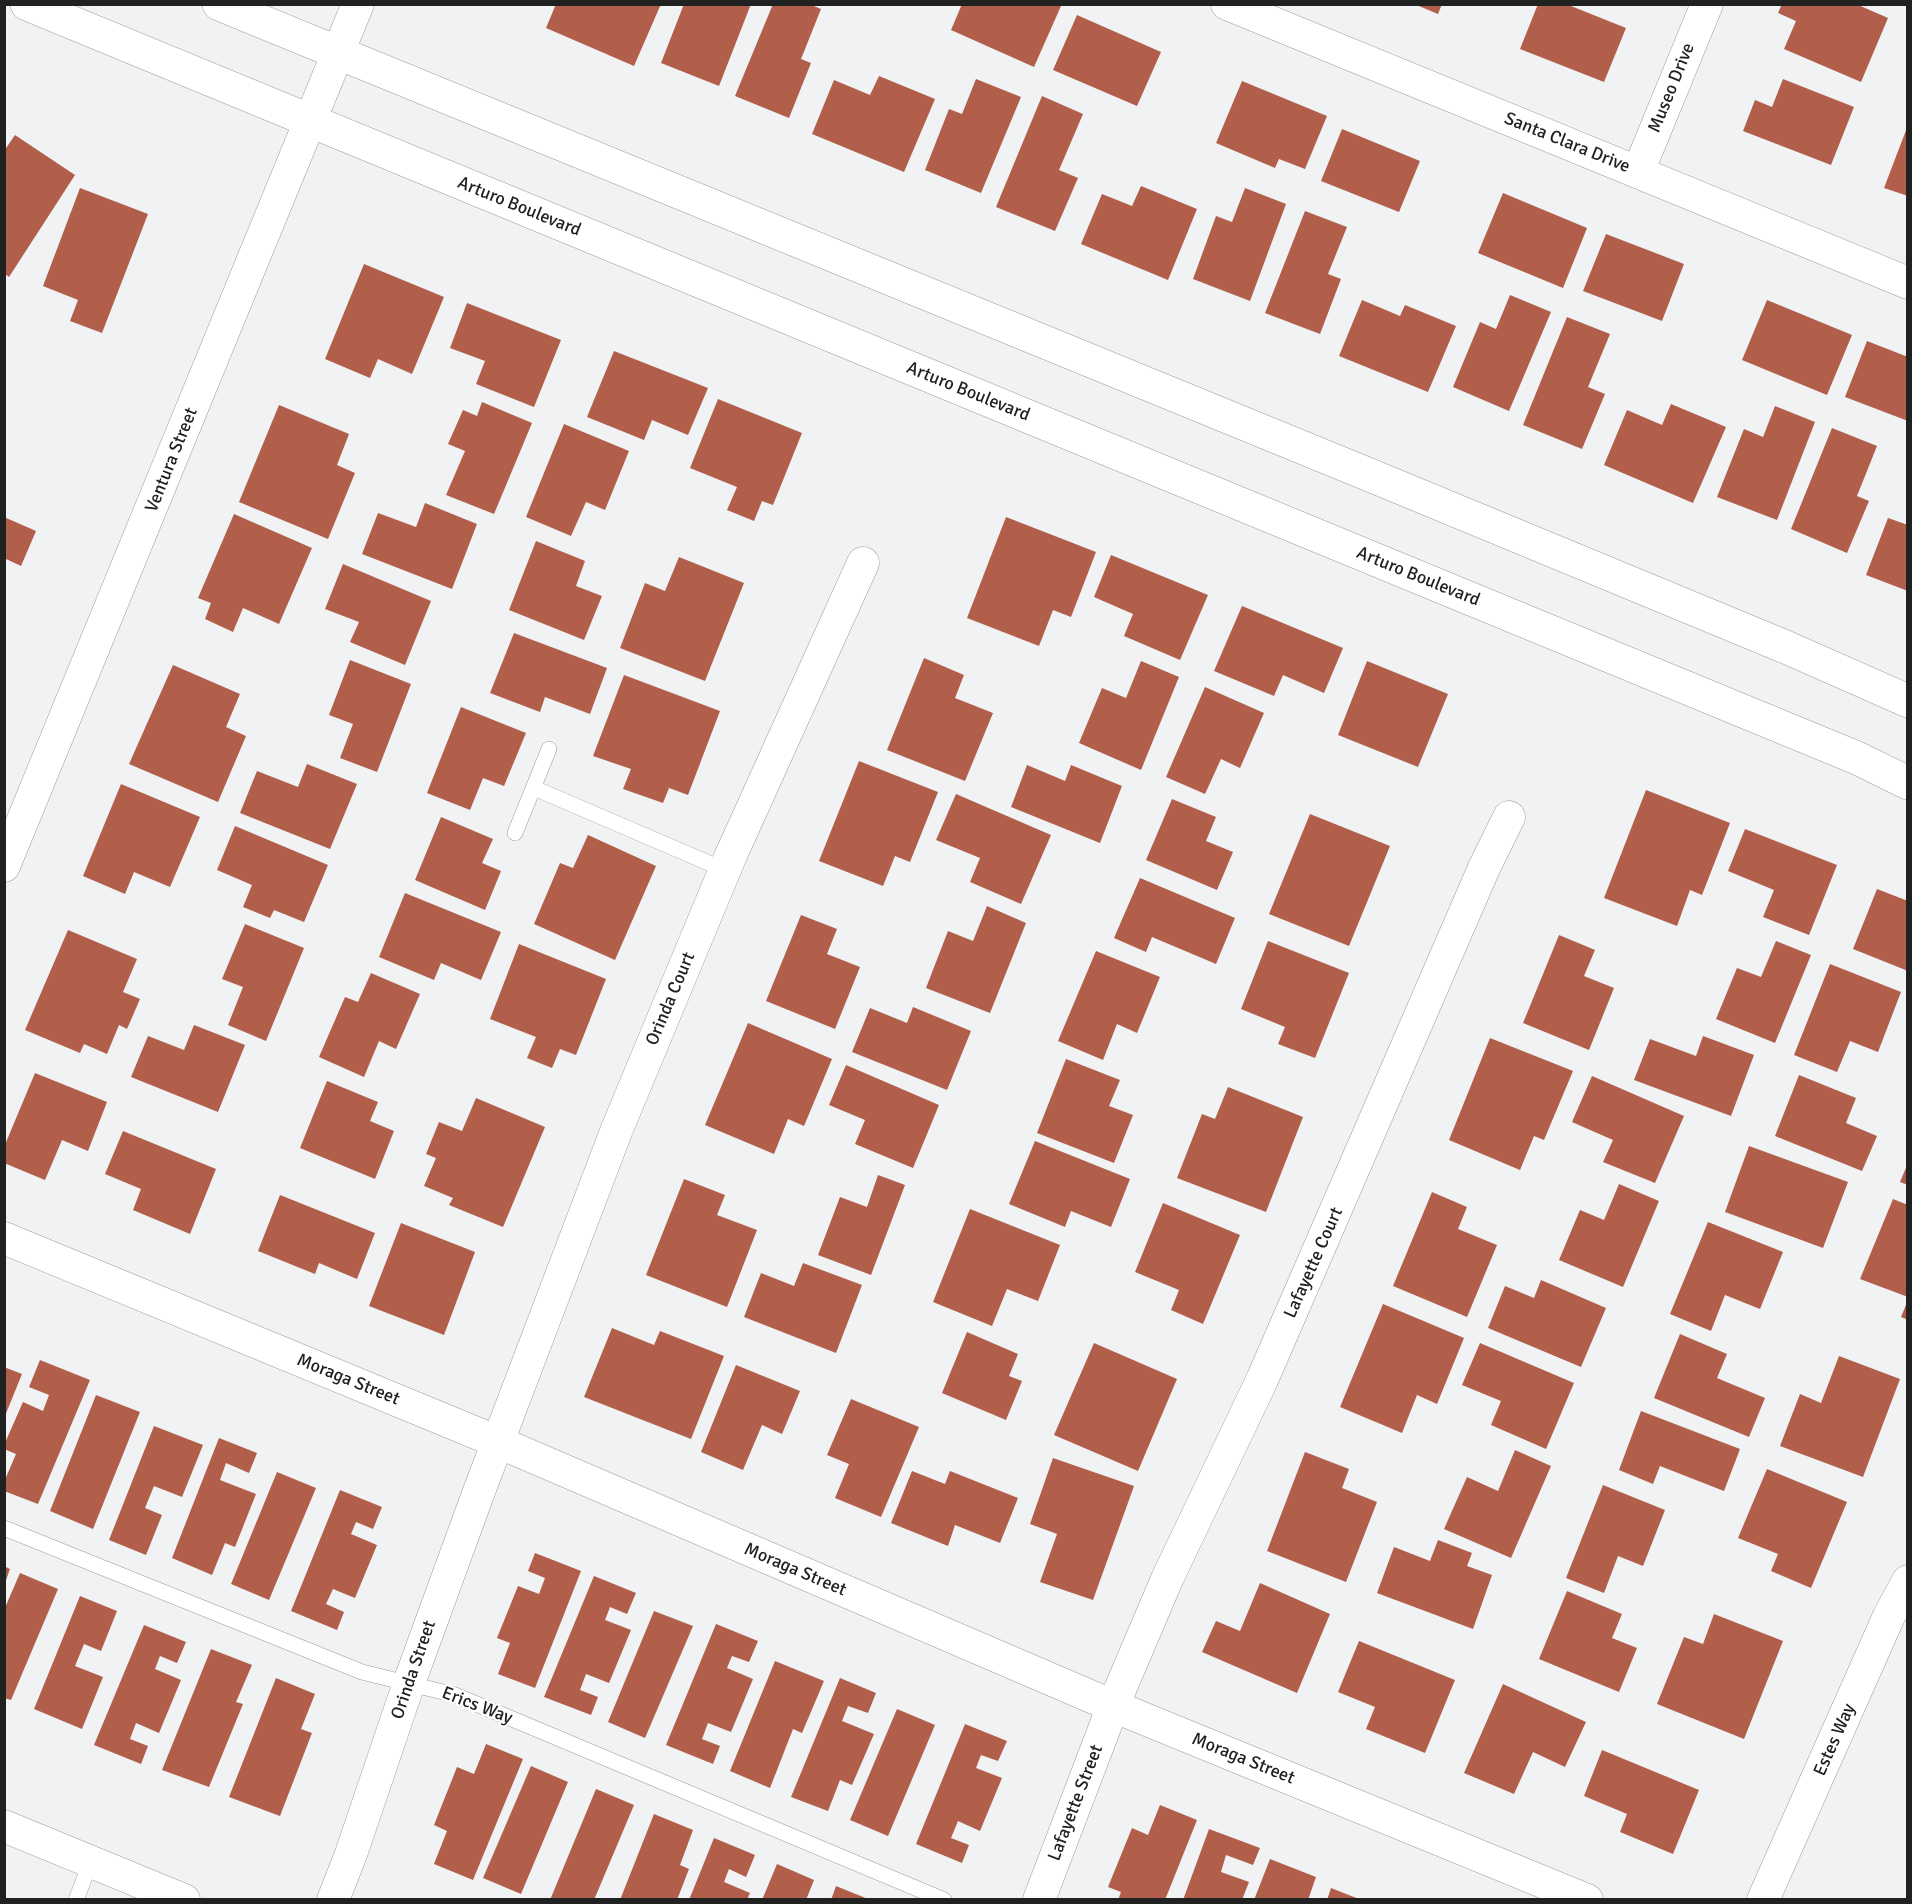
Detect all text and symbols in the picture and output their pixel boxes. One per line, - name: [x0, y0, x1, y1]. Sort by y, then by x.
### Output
- street label: Museo Drive: [1644, 40, 1700, 136]
- street label: Santa Clara Drive: [1501, 108, 1633, 178]
- street label: Arturo Boulevard: [454, 172, 584, 242]
- street label: Arturo Boulevard: [903, 357, 1033, 427]
- street label: Ventura Street: [141, 405, 203, 515]
- street label: Arturo Boulevard: [1353, 542, 1483, 612]
- street label: Orinda Court: [642, 949, 700, 1049]
- street label: Lafayette Court: [1280, 1204, 1348, 1322]
- street label: Moraga Street: [293, 1350, 403, 1410]
- street label: Moraga Street: [741, 1539, 849, 1601]
- street label: Orinda Street: [387, 1618, 441, 1722]
- street label: Erics Way: [438, 1683, 516, 1729]
- street label: Estes Way: [1809, 1700, 1861, 1780]
- street label: Moraga Street: [1188, 1729, 1298, 1789]
- street label: Lafayette Street: [1044, 1742, 1108, 1864]

